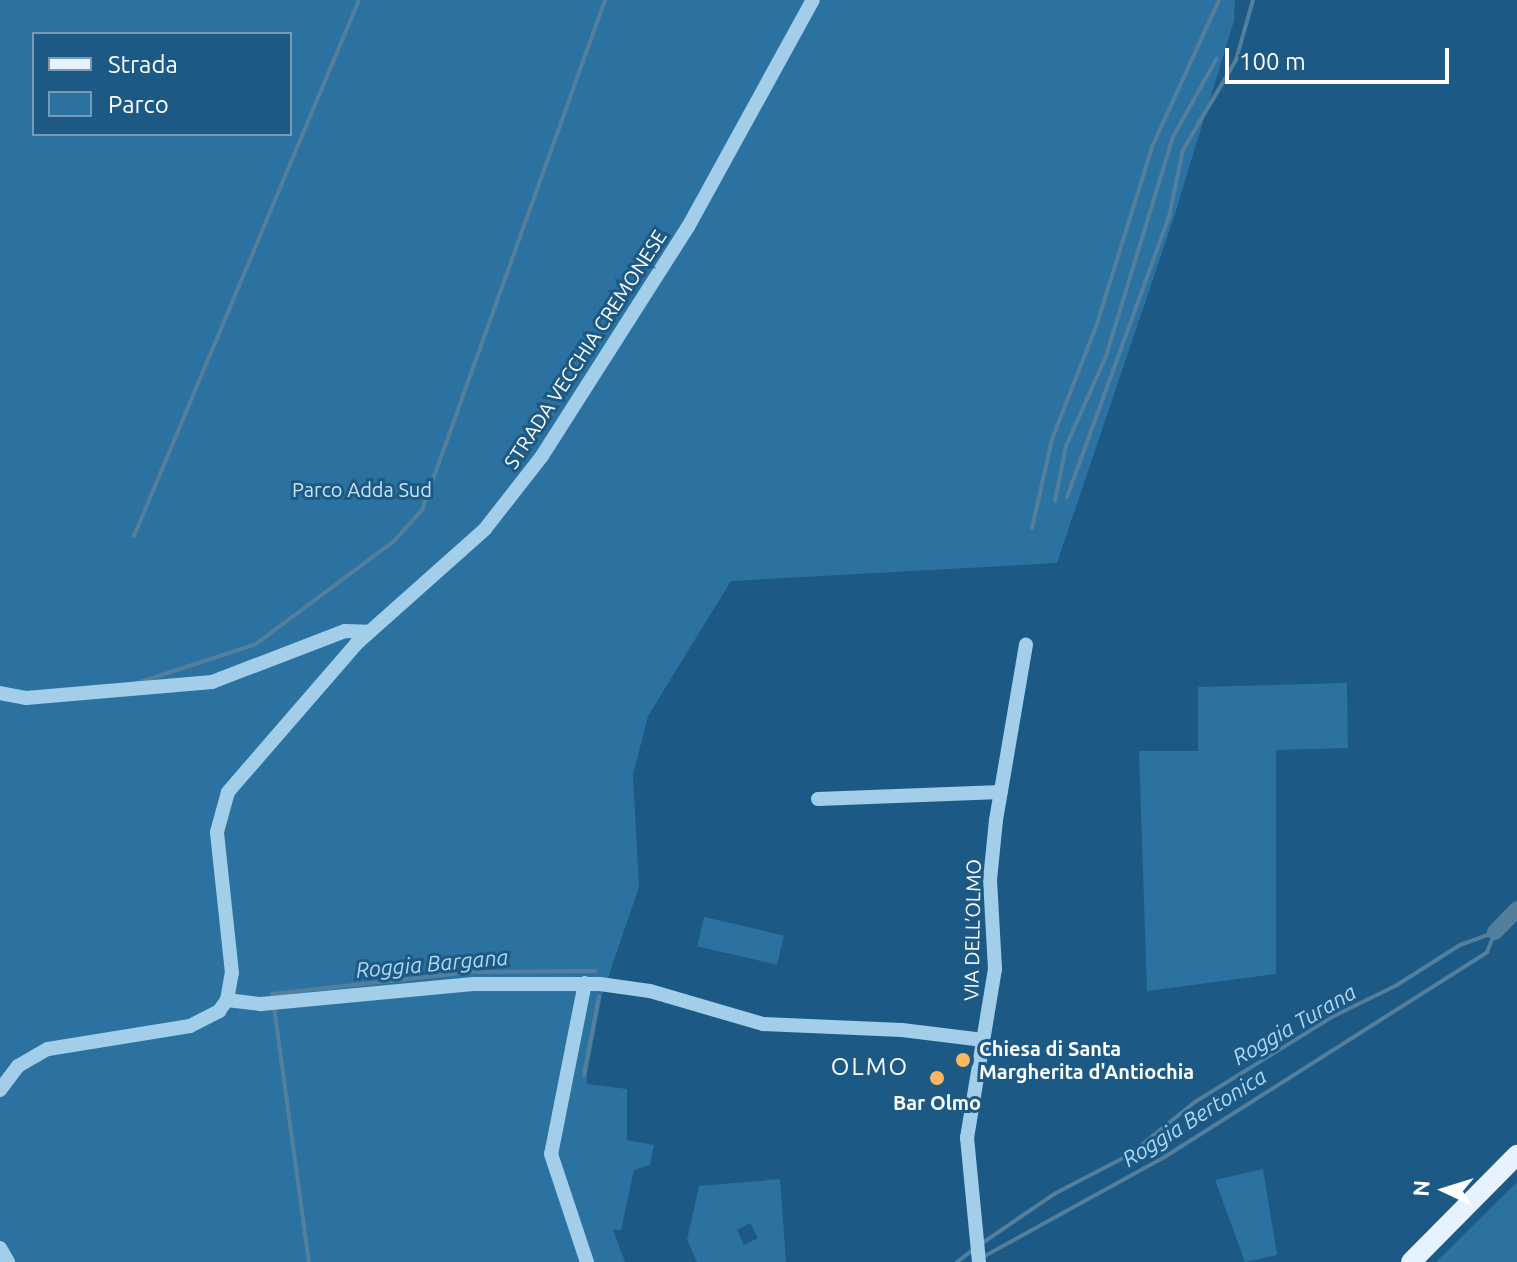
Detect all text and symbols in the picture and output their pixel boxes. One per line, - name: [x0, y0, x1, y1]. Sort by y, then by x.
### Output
- legend: [32, 32, 292, 136]
- scale bar: [1229, 32, 1453, 82]
- text: 100 m: [1239, 48, 1306, 75]
- text: Strada: [108, 51, 178, 78]
- text: Parco: [108, 91, 169, 118]
- street label: STRADA VECCHIA CREMONESE: [499, 225, 671, 473]
- park label: Parco Adda Sud: [292, 477, 432, 501]
- street label: VIA DELL’OLMO: [959, 859, 985, 1001]
- water label: Roggia Bargana: [355, 943, 509, 983]
- water label: Roggia Turana: [1228, 978, 1360, 1070]
- place label: Chiesa di Santa Margherita d'Antiochia: [979, 1036, 1194, 1083]
- marker: Chiesa di Santa Margherita d'Antiochia: [954, 1051, 972, 1069]
- district label: OLMO: [831, 1053, 909, 1081]
- water label: Roggia Bertonica: [1117, 1062, 1271, 1172]
- marker: Bar Olmo: [928, 1069, 946, 1087]
- place label: Bar Olmo: [893, 1090, 981, 1114]
- north arrow: [1405, 1150, 1485, 1230]
- text: N: [1408, 1179, 1434, 1197]

